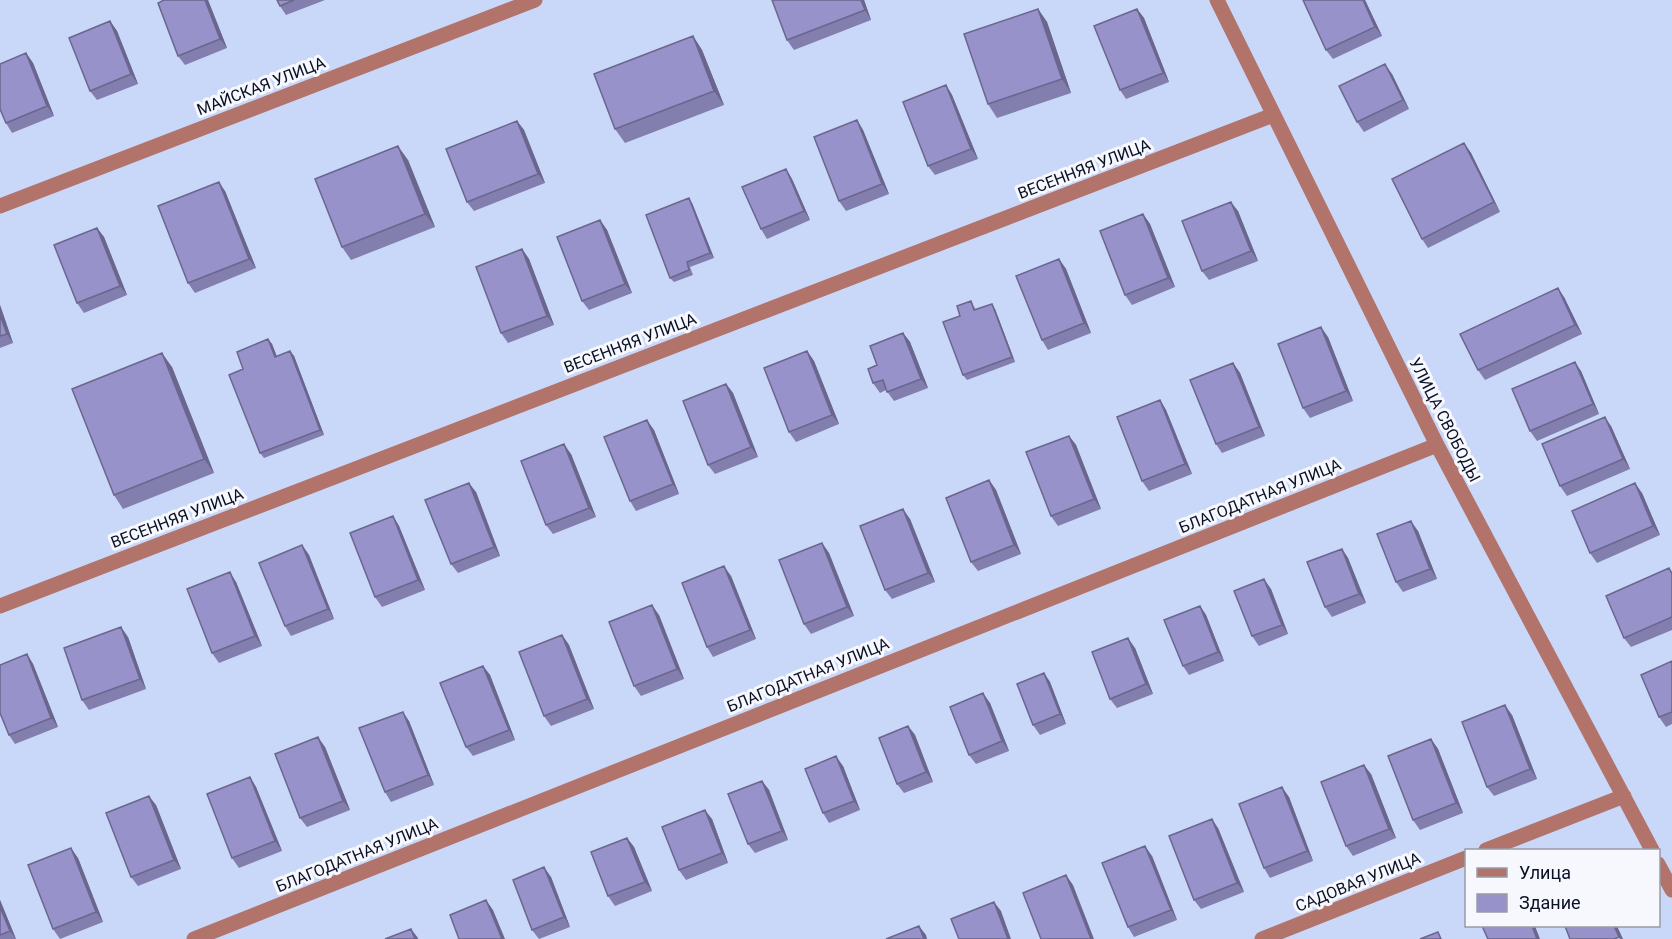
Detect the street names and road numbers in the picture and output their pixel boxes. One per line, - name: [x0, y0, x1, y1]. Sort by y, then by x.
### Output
- street label: МАЙСКАЯ УЛИЦА: [194, 53, 328, 119]
- street label: ВЕСЕННЯЯ УЛИЦА: [1015, 135, 1153, 203]
- street label: ВЕСЕННЯЯ УЛИЦА: [561, 309, 699, 377]
- street label: УЛИЦА СВОБОДЫ: [1405, 355, 1485, 485]
- street label: БЛАГОДАТНАЯ УЛИЦА: [1176, 455, 1344, 537]
- street label: ВЕСЕННЯЯ УЛИЦА: [108, 484, 246, 552]
- street label: БЛАГОДАТНАЯ УЛИЦА: [724, 634, 892, 716]
- street label: БЛАГОДАТНАЯ УЛИЦА: [273, 814, 441, 896]
- street label: САДОВАЯ УЛИЦА: [1293, 848, 1424, 916]

